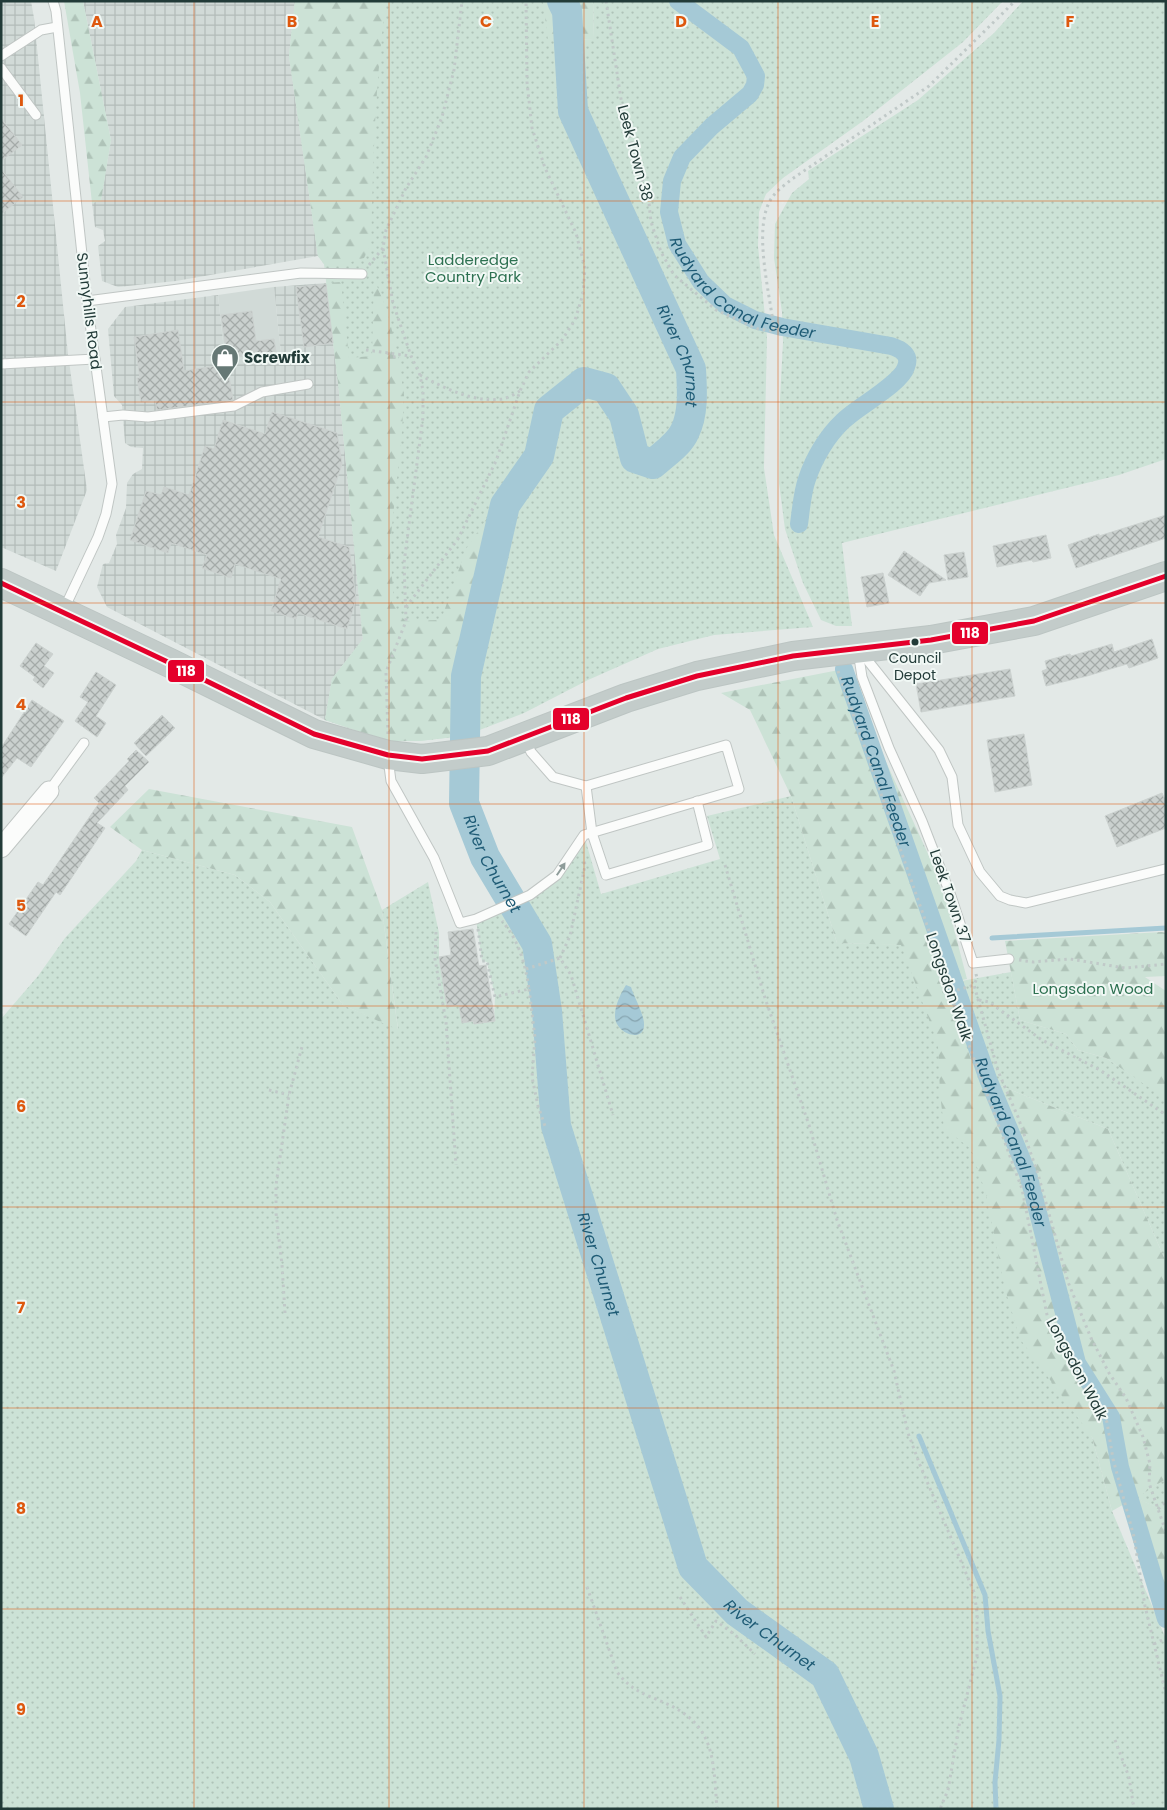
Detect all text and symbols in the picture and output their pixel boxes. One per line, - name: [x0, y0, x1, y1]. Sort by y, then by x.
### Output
- text: A: [91, 10, 103, 33]
- text: B: [287, 10, 297, 33]
- text: C: [480, 10, 492, 33]
- text: D: [675, 10, 687, 33]
- text: E: [871, 10, 879, 33]
- text: F: [1066, 10, 1075, 33]
- text: 1: [18, 89, 24, 112]
- street label: Leek Town 38: [613, 102, 658, 203]
- water label: Rudyard Canal Feeder: [664, 235, 818, 345]
- park label: Ladderedge Country Park: [425, 249, 521, 287]
- street label: Sunnyhills Road: [72, 251, 107, 371]
- text: 2: [16, 290, 26, 313]
- water label: River Churnet: [651, 301, 703, 409]
- shop icon: Screwfix: [210, 343, 240, 382]
- place label: Screwfix: [244, 347, 310, 368]
- text: 3: [16, 491, 26, 514]
- line badge: 118: [951, 621, 989, 645]
- text: 118: [960, 623, 980, 643]
- marker: Council Depot: [910, 637, 920, 647]
- place label: Council Depot: [888, 648, 942, 685]
- line badge: 118: [167, 659, 205, 683]
- text: 118: [176, 661, 196, 681]
- water label: Rudyard Canal Feeder: [835, 673, 917, 851]
- text: 4: [16, 693, 27, 716]
- line badge: 118: [552, 707, 590, 731]
- text: 118: [561, 709, 581, 729]
- water label: River Churnet: [458, 811, 527, 918]
- street label: Leek Town 37: [925, 846, 976, 945]
- one-way arrow: [556, 862, 566, 875]
- text: 5: [16, 894, 26, 917]
- street label: Longsdon Walk: [921, 930, 978, 1044]
- park label: Longsdon Wood: [1033, 978, 1153, 999]
- water label: Rudyard Canal Feeder: [969, 1054, 1053, 1231]
- text: 6: [16, 1095, 26, 1118]
- water label: River Churnet: [571, 1209, 626, 1321]
- text: 7: [17, 1296, 26, 1319]
- street label: Longsdon Walk: [1042, 1314, 1113, 1424]
- text: 8: [16, 1497, 26, 1520]
- water label: River Churnet: [719, 1594, 821, 1677]
- text: 9: [16, 1698, 26, 1721]

